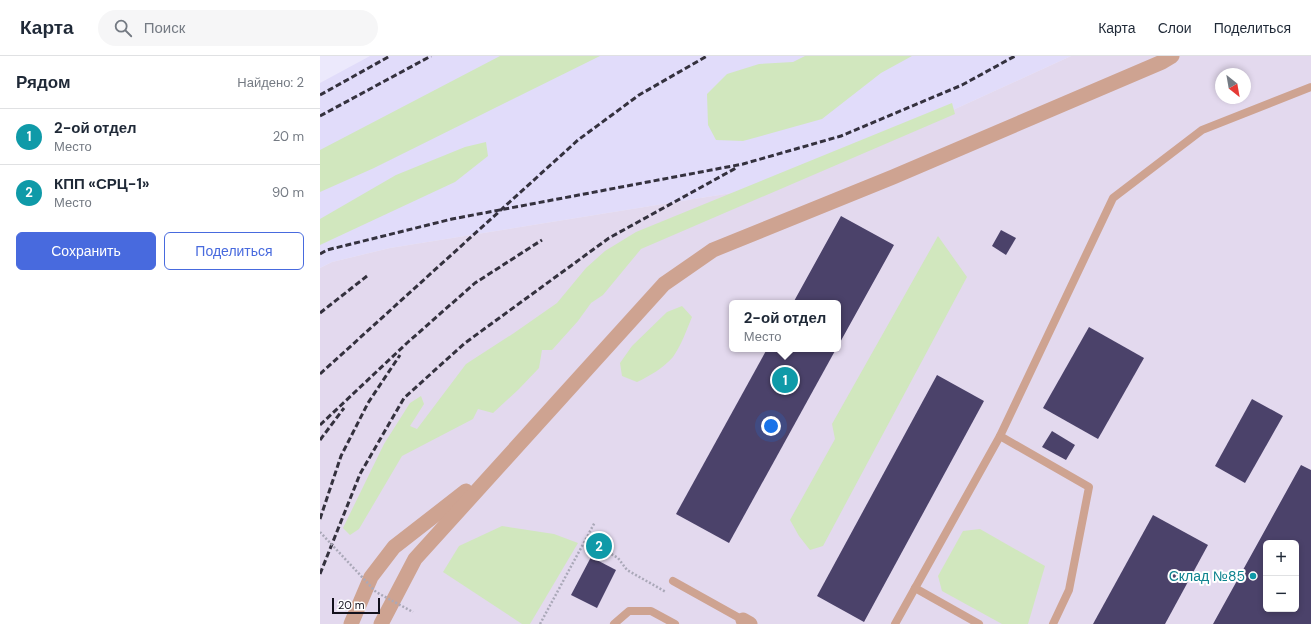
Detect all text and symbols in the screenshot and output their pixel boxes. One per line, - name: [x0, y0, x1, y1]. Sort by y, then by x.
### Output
- search box: [98, 10, 378, 46]
- text: Карта: [20, 15, 74, 40]
- icon: search: [112, 17, 134, 39]
- text: Поиск: [144, 18, 185, 38]
- text: Карта: [1098, 19, 1136, 37]
- text: Слои: [1158, 19, 1192, 37]
- text: Поделиться: [1214, 19, 1291, 37]
- north arrow: [1215, 68, 1251, 104]
- text: Рядом: [16, 71, 71, 93]
- text: Найдено: 2: [237, 74, 304, 91]
- text: 2-ой отдел: [54, 118, 137, 138]
- text: 1: [27, 128, 31, 145]
- text: 20 m: [273, 128, 304, 145]
- text: Место: [54, 138, 92, 155]
- text: КПП «СРЦ-1»: [54, 174, 150, 194]
- text: 2: [25, 184, 33, 201]
- text: 90 m: [272, 184, 304, 201]
- text: Место: [54, 194, 92, 211]
- button: Сохранить: [16, 232, 156, 270]
- button: Поделиться: [164, 232, 304, 270]
- popup: [729, 300, 841, 352]
- text: 2-ой отдел: [744, 308, 826, 328]
- text: Место: [744, 328, 781, 345]
- pin: 1: [772, 365, 798, 395]
- your location: [761, 416, 781, 436]
- pin: 2: [586, 531, 612, 561]
- map controls: [1263, 540, 1299, 612]
- button: +: [1263, 540, 1299, 576]
- place label: Склад №85: [1169, 567, 1245, 585]
- marker: Склад №85: [1248, 571, 1258, 581]
- button: −: [1263, 576, 1299, 612]
- scale bar: [332, 596, 380, 615]
- text: 20 m: [338, 598, 364, 612]

